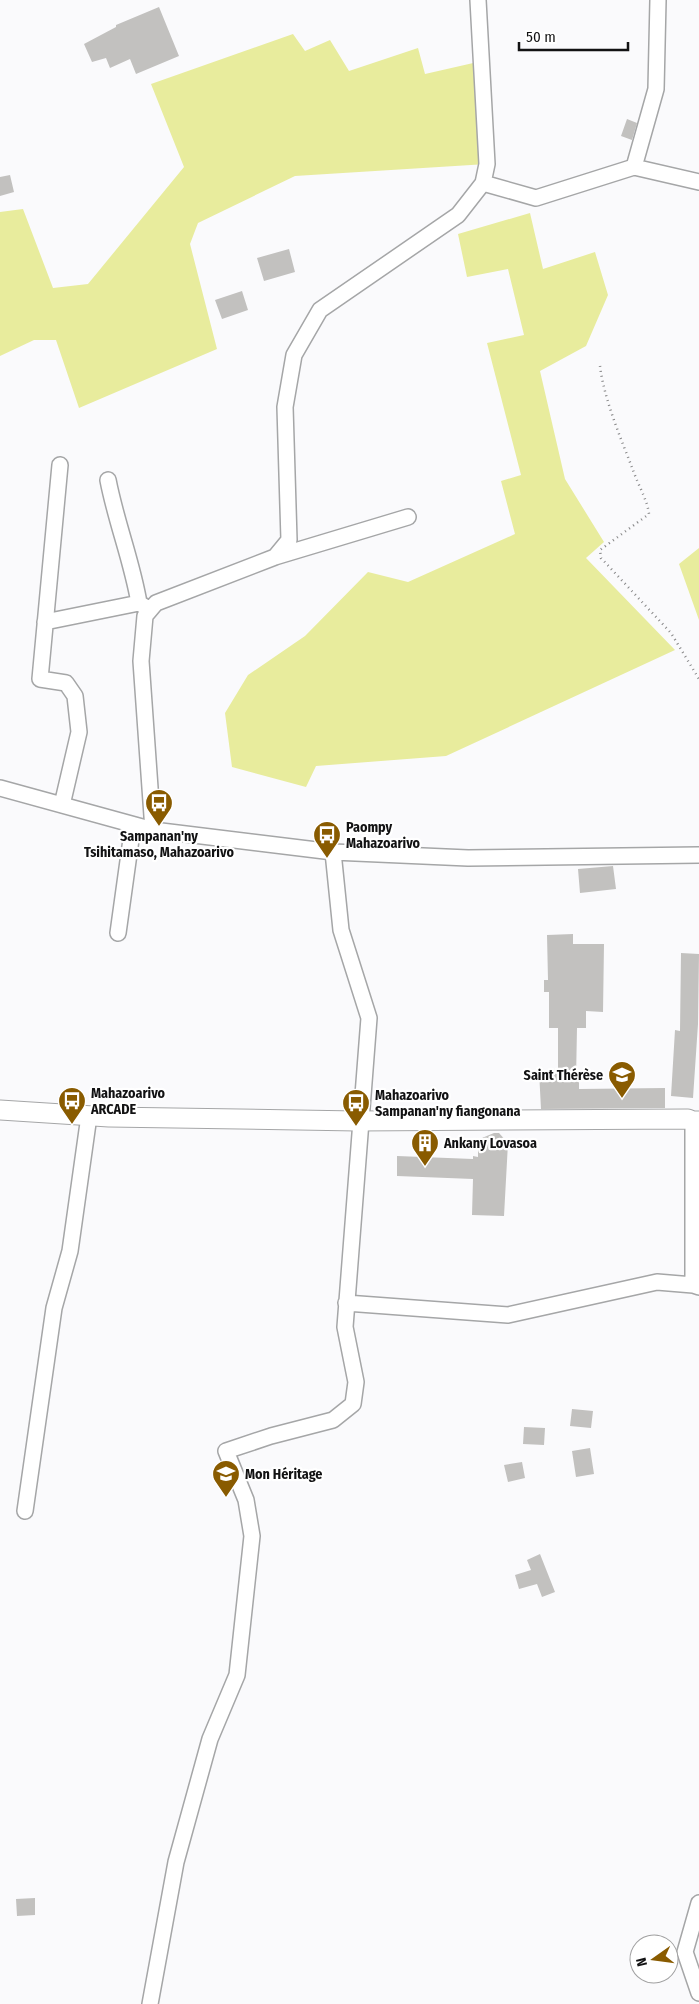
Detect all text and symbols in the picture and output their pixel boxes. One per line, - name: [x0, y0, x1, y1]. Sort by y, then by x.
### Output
- scale bar: [519, 20, 628, 52]
- text: 50 m: [526, 28, 556, 46]
- bus stop icon: Sampanan'ny Tsihitamaso, Mahazoarivo: [144, 788, 174, 827]
- place label: Paompy Mahazoarivo: [346, 819, 421, 852]
- bus stop icon: Paompy Mahazoarivo: [312, 820, 342, 859]
- place label: Sampanan'ny Tsihitamaso, Mahazoarivo: [84, 828, 234, 861]
- school or university icon: Saint Thérèse: [607, 1060, 637, 1099]
- place label: Saint Thérèse: [524, 1067, 603, 1084]
- place label: Mahazoarivo ARCADE: [90, 1085, 166, 1118]
- bus stop icon: Mahazoarivo ARCADE: [57, 1086, 87, 1125]
- place label: Mahazoarivo Sampanan'ny fiangonana: [375, 1087, 521, 1120]
- bus stop icon: Mahazoarivo Sampanan'ny fiangonana: [341, 1088, 371, 1127]
- building icon: Ankany Lovasoa: [410, 1128, 440, 1167]
- place label: Ankany Lovasoa: [443, 1135, 537, 1152]
- school or university icon: Mon Héritage: [211, 1459, 241, 1498]
- place label: Mon Héritage: [245, 1466, 322, 1483]
- north arrow: [629, 1934, 679, 1984]
- text: N: [633, 1956, 651, 1968]

